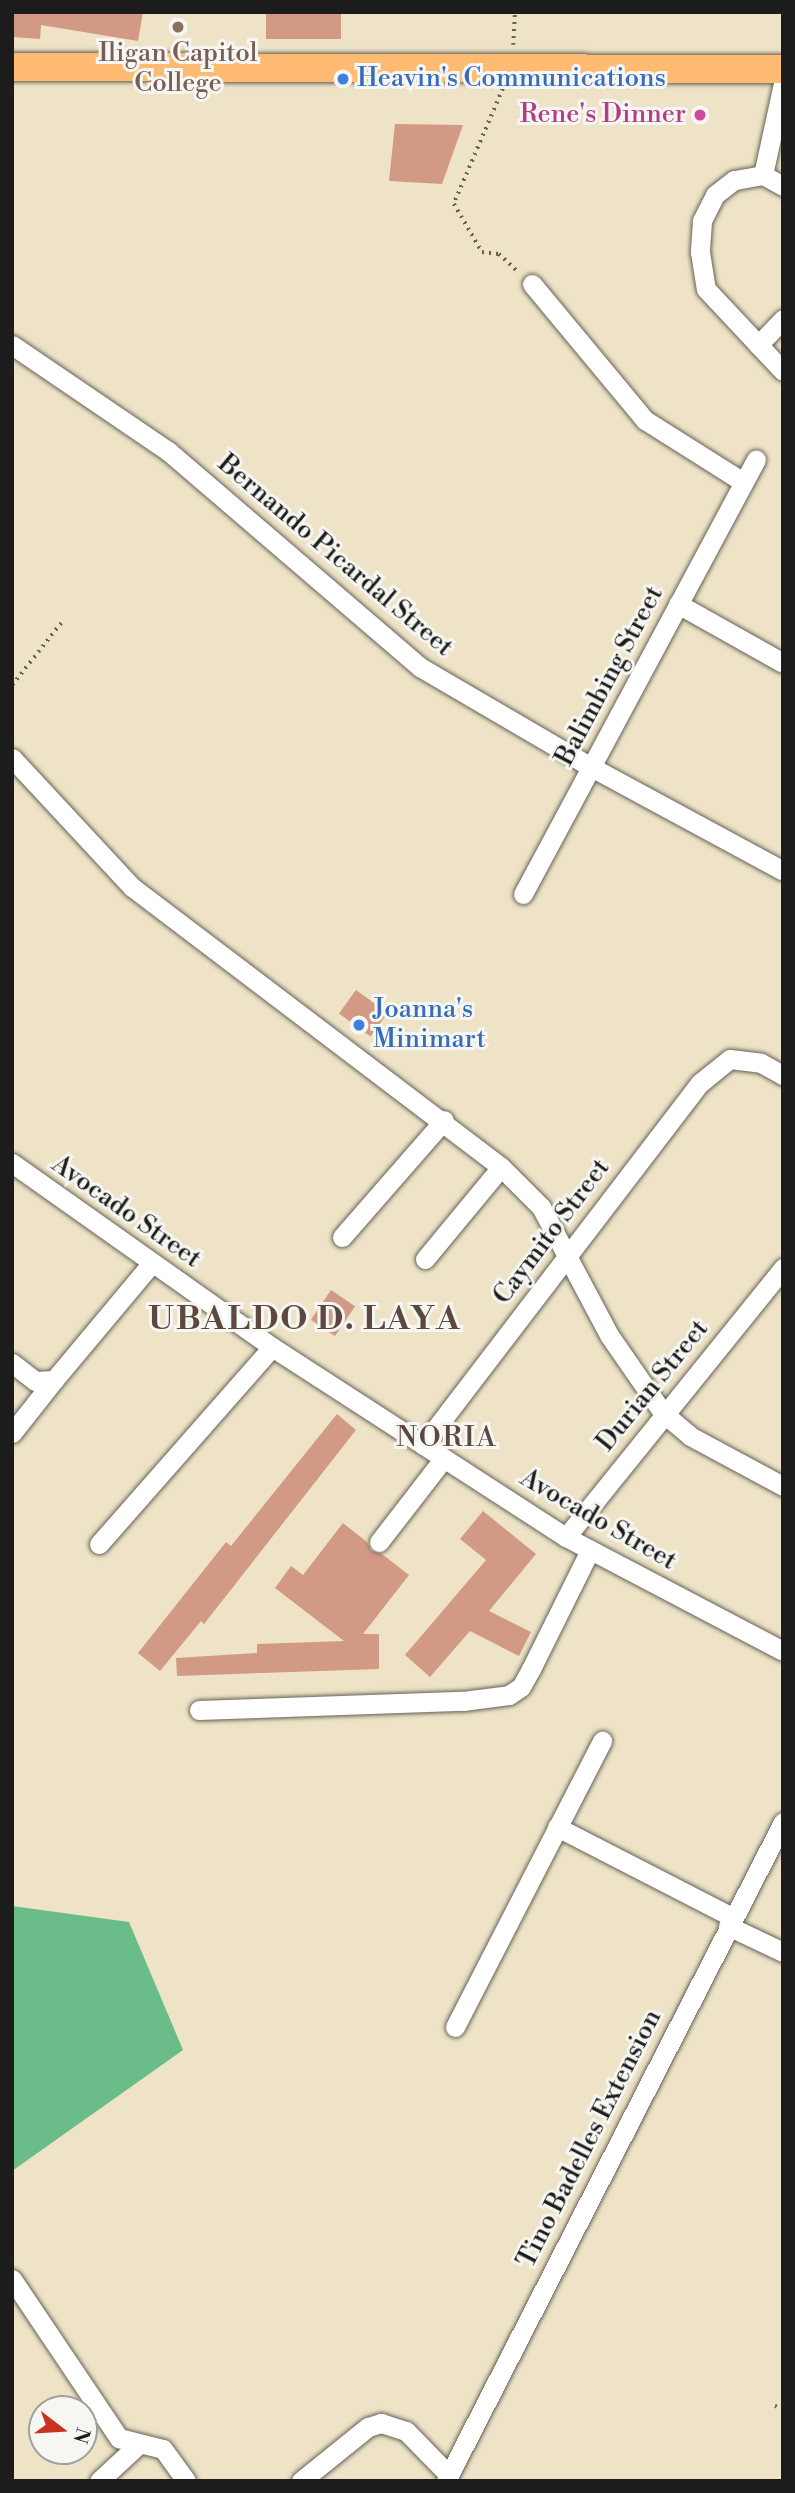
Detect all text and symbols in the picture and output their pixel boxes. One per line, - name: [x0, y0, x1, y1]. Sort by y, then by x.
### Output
- marker: Iligan Capitol College: [170, 19, 186, 35]
- place label: Iligan Capitol College: [98, 38, 258, 100]
- place label: Heavin's Communications: [357, 63, 666, 95]
- marker: Heavin's Communications: [335, 71, 351, 87]
- place label: Rene's Dinner: [520, 99, 686, 131]
- marker: Rene's Dinner: [692, 107, 708, 123]
- street label: Bernando Picardal Street: [211, 449, 459, 663]
- street label: Balimbing Street: [550, 581, 670, 771]
- place label: Joanna's Minimart: [373, 994, 486, 1056]
- marker: Joanna's Minimart: [351, 1017, 367, 1033]
- street label: Avocado Street: [45, 1149, 207, 1275]
- street label: Caymito Street: [487, 1153, 617, 1311]
- district label: UBALDO D. LAYA: [150, 1300, 460, 1340]
- street label: Durian Street: [591, 1314, 715, 1458]
- district label: NORIA: [397, 1421, 497, 1455]
- street label: Avocado Street: [514, 1463, 682, 1577]
- street label: Tino Badelles Extension: [511, 2005, 669, 2273]
- north arrow: [28, 2395, 98, 2465]
- text: N: [67, 2425, 95, 2446]

